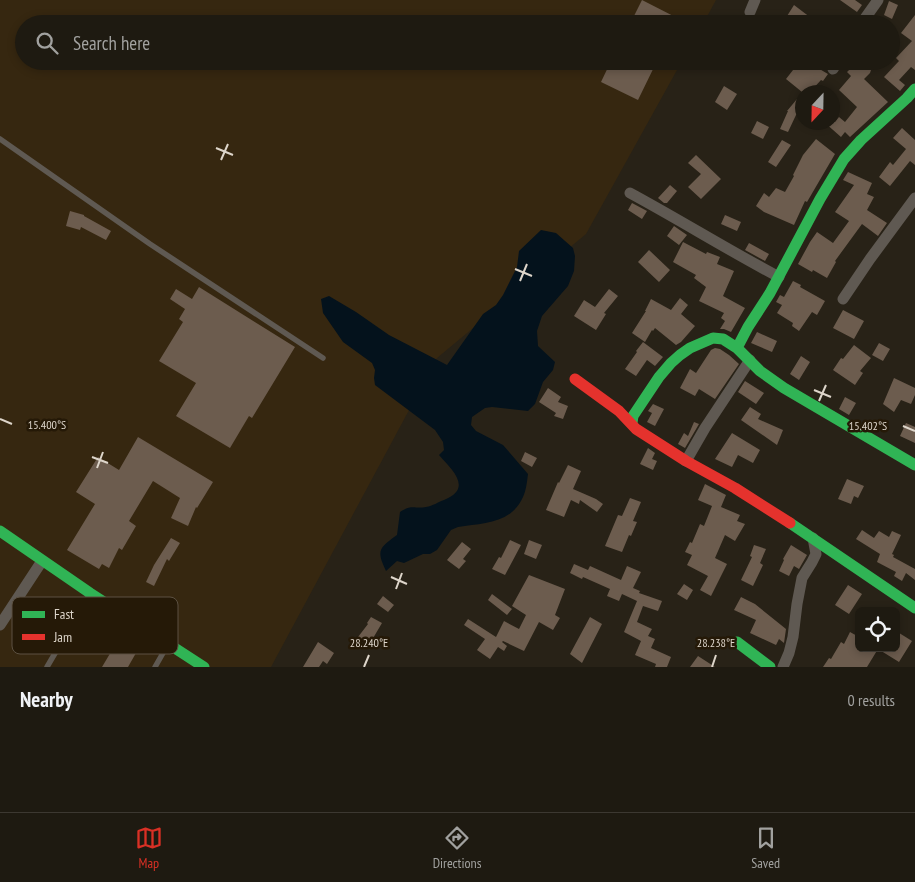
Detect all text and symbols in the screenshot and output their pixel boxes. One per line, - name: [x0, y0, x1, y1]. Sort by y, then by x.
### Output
- search box: [15, 15, 900, 70]
- icon: search: [33, 29, 61, 57]
- text: Search here: [73, 31, 150, 55]
- north arrow: [795, 85, 840, 130]
- text: 15.400°S: [28, 417, 66, 432]
- text: 15.402°S: [849, 418, 887, 433]
- legend: [12, 597, 178, 654]
- text: Fast: [54, 605, 74, 623]
- map controls: [855, 607, 900, 652]
- button: locate: [855, 607, 900, 652]
- text: Jam: [53, 628, 72, 646]
- text: 28.240°E: [350, 635, 388, 650]
- text: 28.238°E: [697, 635, 735, 650]
- text: Nearby: [20, 686, 73, 713]
- text: 0 results: [848, 690, 895, 710]
- tab: Map: [135, 824, 163, 872]
- tab: Directions: [433, 824, 481, 872]
- tab: Saved: [751, 824, 780, 872]

